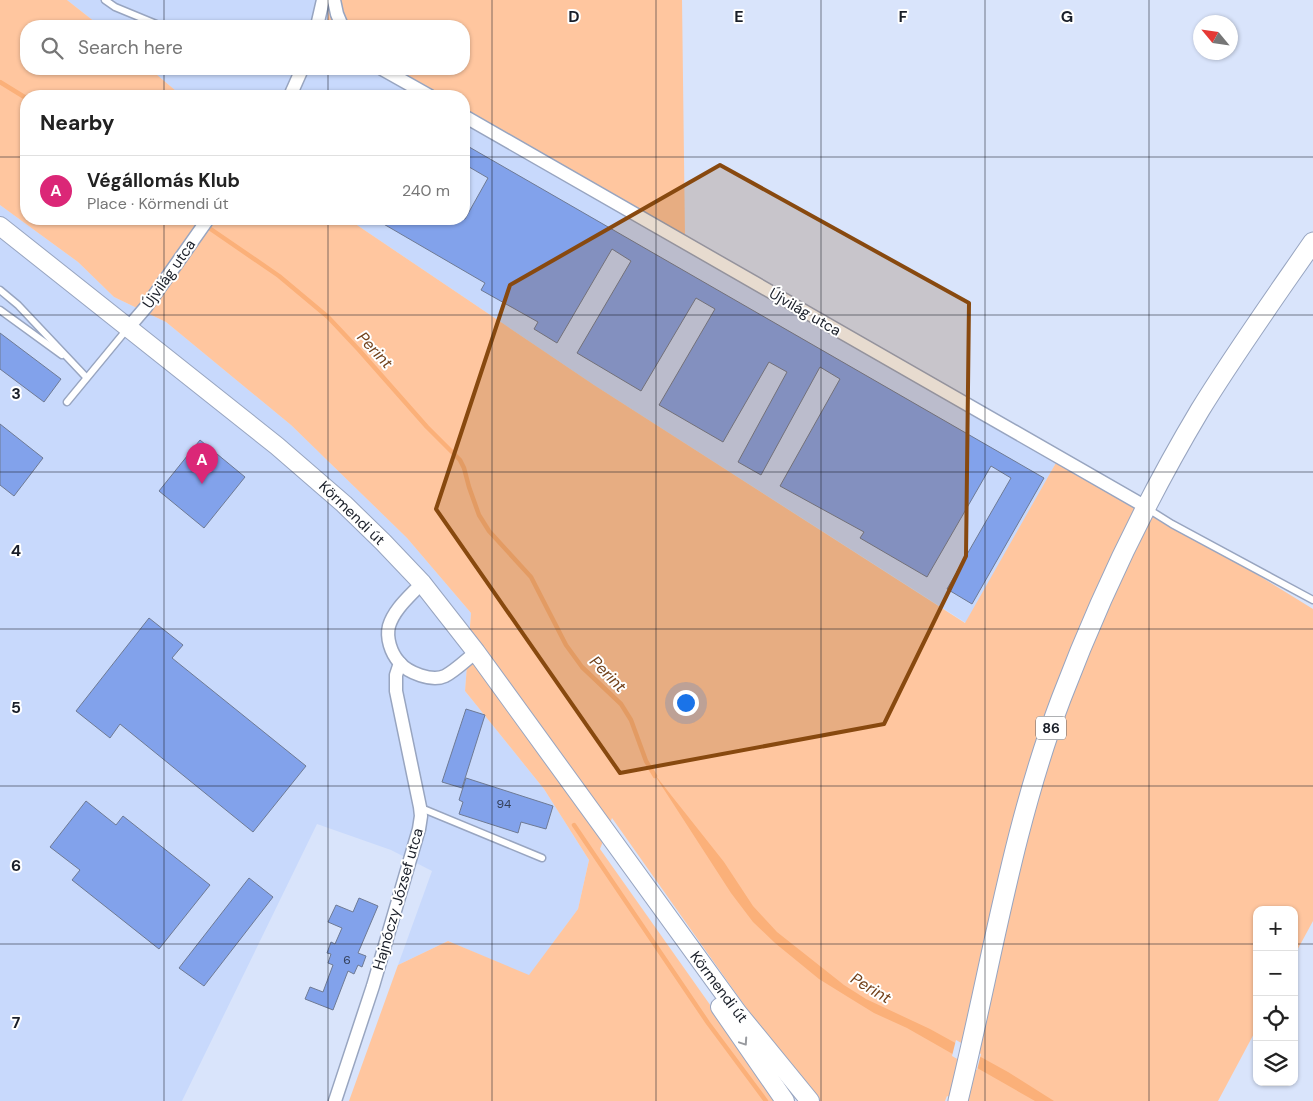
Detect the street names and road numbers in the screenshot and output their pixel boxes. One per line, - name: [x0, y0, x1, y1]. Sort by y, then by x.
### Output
- street label: Újvilág utca: [138, 236, 200, 312]
- street label: Újvilág utca: [765, 283, 845, 341]
- street label: Körmendi út: [315, 476, 389, 550]
- road number: 86: [1036, 716, 1066, 740]
- street label: Hajnóczy József utca: [368, 826, 428, 972]
- street label: Körmendi út: [686, 947, 753, 1027]

